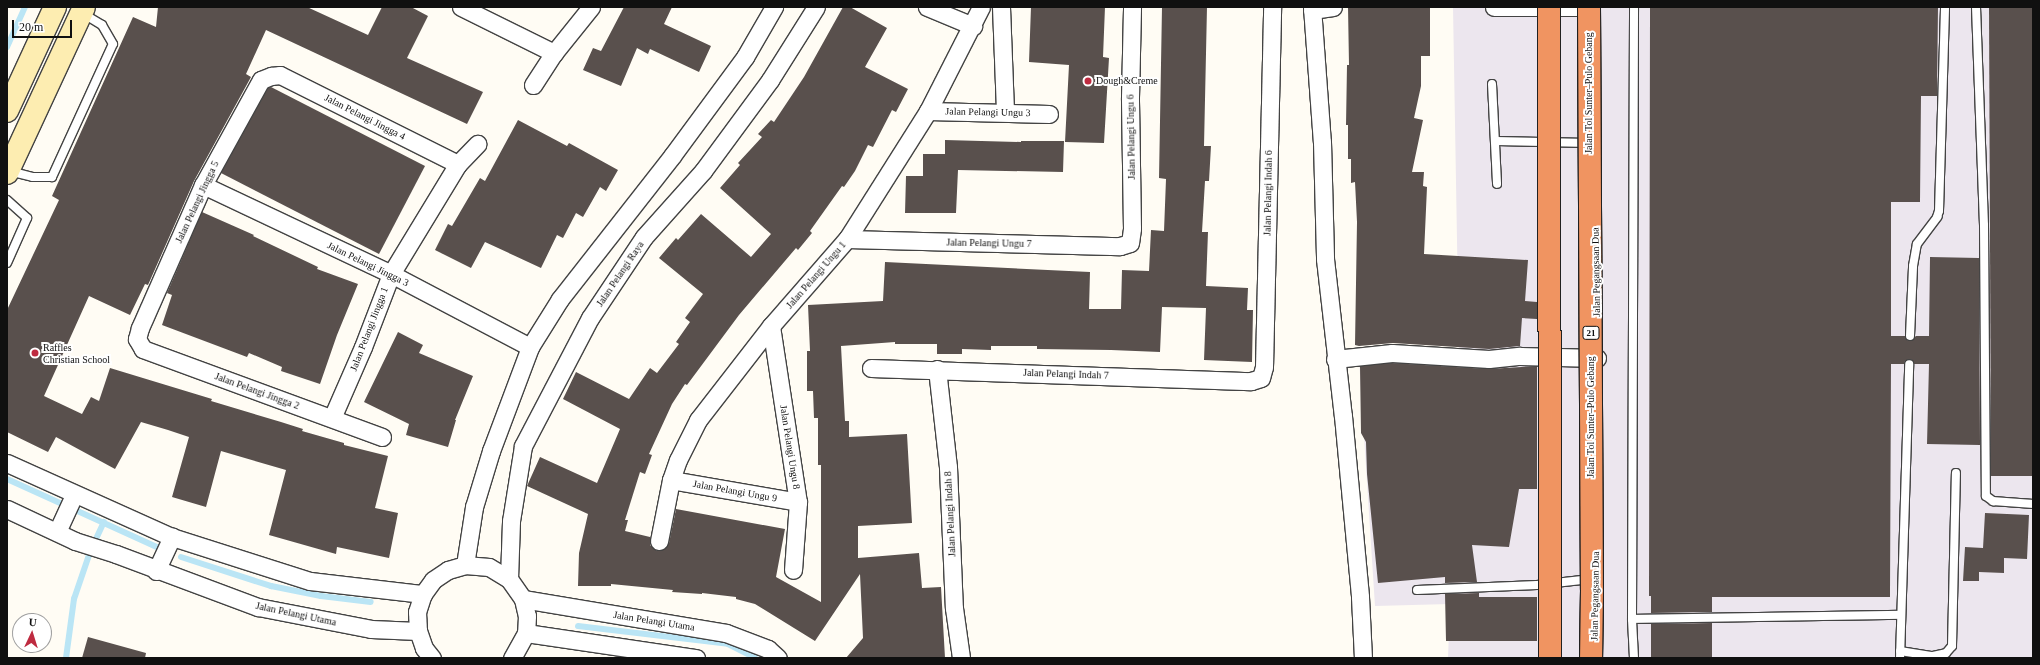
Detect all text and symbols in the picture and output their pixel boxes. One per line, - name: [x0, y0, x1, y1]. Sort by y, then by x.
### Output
- scale bar: [14, 12, 74, 38]
- text: 20 m: [19, 20, 43, 34]
- street label: Jalan Tol Sunter–Pulo Gebang: [1583, 32, 1595, 154]
- place label: Dough&Creme: [1096, 75, 1158, 87]
- marker: Dough&Creme: [1083, 76, 1093, 86]
- street label: Jalan Pelangi Jingga 4: [323, 91, 407, 143]
- street label: Jalan Pelangi Ungu 6: [1124, 94, 1138, 180]
- street label: Jalan Pelangi Ungu 3: [945, 105, 1031, 119]
- street label: Jalan Pelangi Indah 6: [1261, 150, 1275, 236]
- street label: Jalan Pelangi Jingga 5: [173, 159, 221, 245]
- street label: Jalan Pegangsaan Dua: [1589, 227, 1603, 317]
- street label: Jalan Pelangi Ungu 7: [946, 236, 1032, 250]
- street label: Jalan Pelangi Jingga 3: [325, 239, 411, 289]
- street label: Jalan Pelangi Raya: [594, 239, 646, 309]
- street label: Jalan Pelangi Ungu 1: [784, 239, 848, 311]
- street label: Jalan Pelangi Jingga 1: [347, 285, 391, 373]
- road number: 21: [1582, 326, 1600, 340]
- place label: Raffles Christian School: [43, 341, 110, 364]
- marker: Raffles Christian School: [30, 348, 40, 358]
- street label: Jalan Tol Sunter–Pulo Gebang: [1585, 356, 1597, 478]
- street label: Jalan Pelangi Indah 7: [1023, 367, 1109, 381]
- street label: Jalan Pelangi Jingga 2: [213, 370, 301, 412]
- street label: Jalan Pelangi Ungu 8: [777, 404, 803, 490]
- street label: Jalan Pelangi Indah 8: [942, 471, 958, 557]
- street label: Jalan Pelangi Ungu 9: [692, 478, 778, 504]
- street label: Jalan Pegangsaan Dua: [1588, 551, 1602, 641]
- street label: Jalan Pelangi Utama: [255, 600, 337, 628]
- street label: Jalan Pelangi Utama: [612, 609, 696, 633]
- north arrow: [12, 613, 52, 653]
- text: U: [28, 616, 37, 628]

